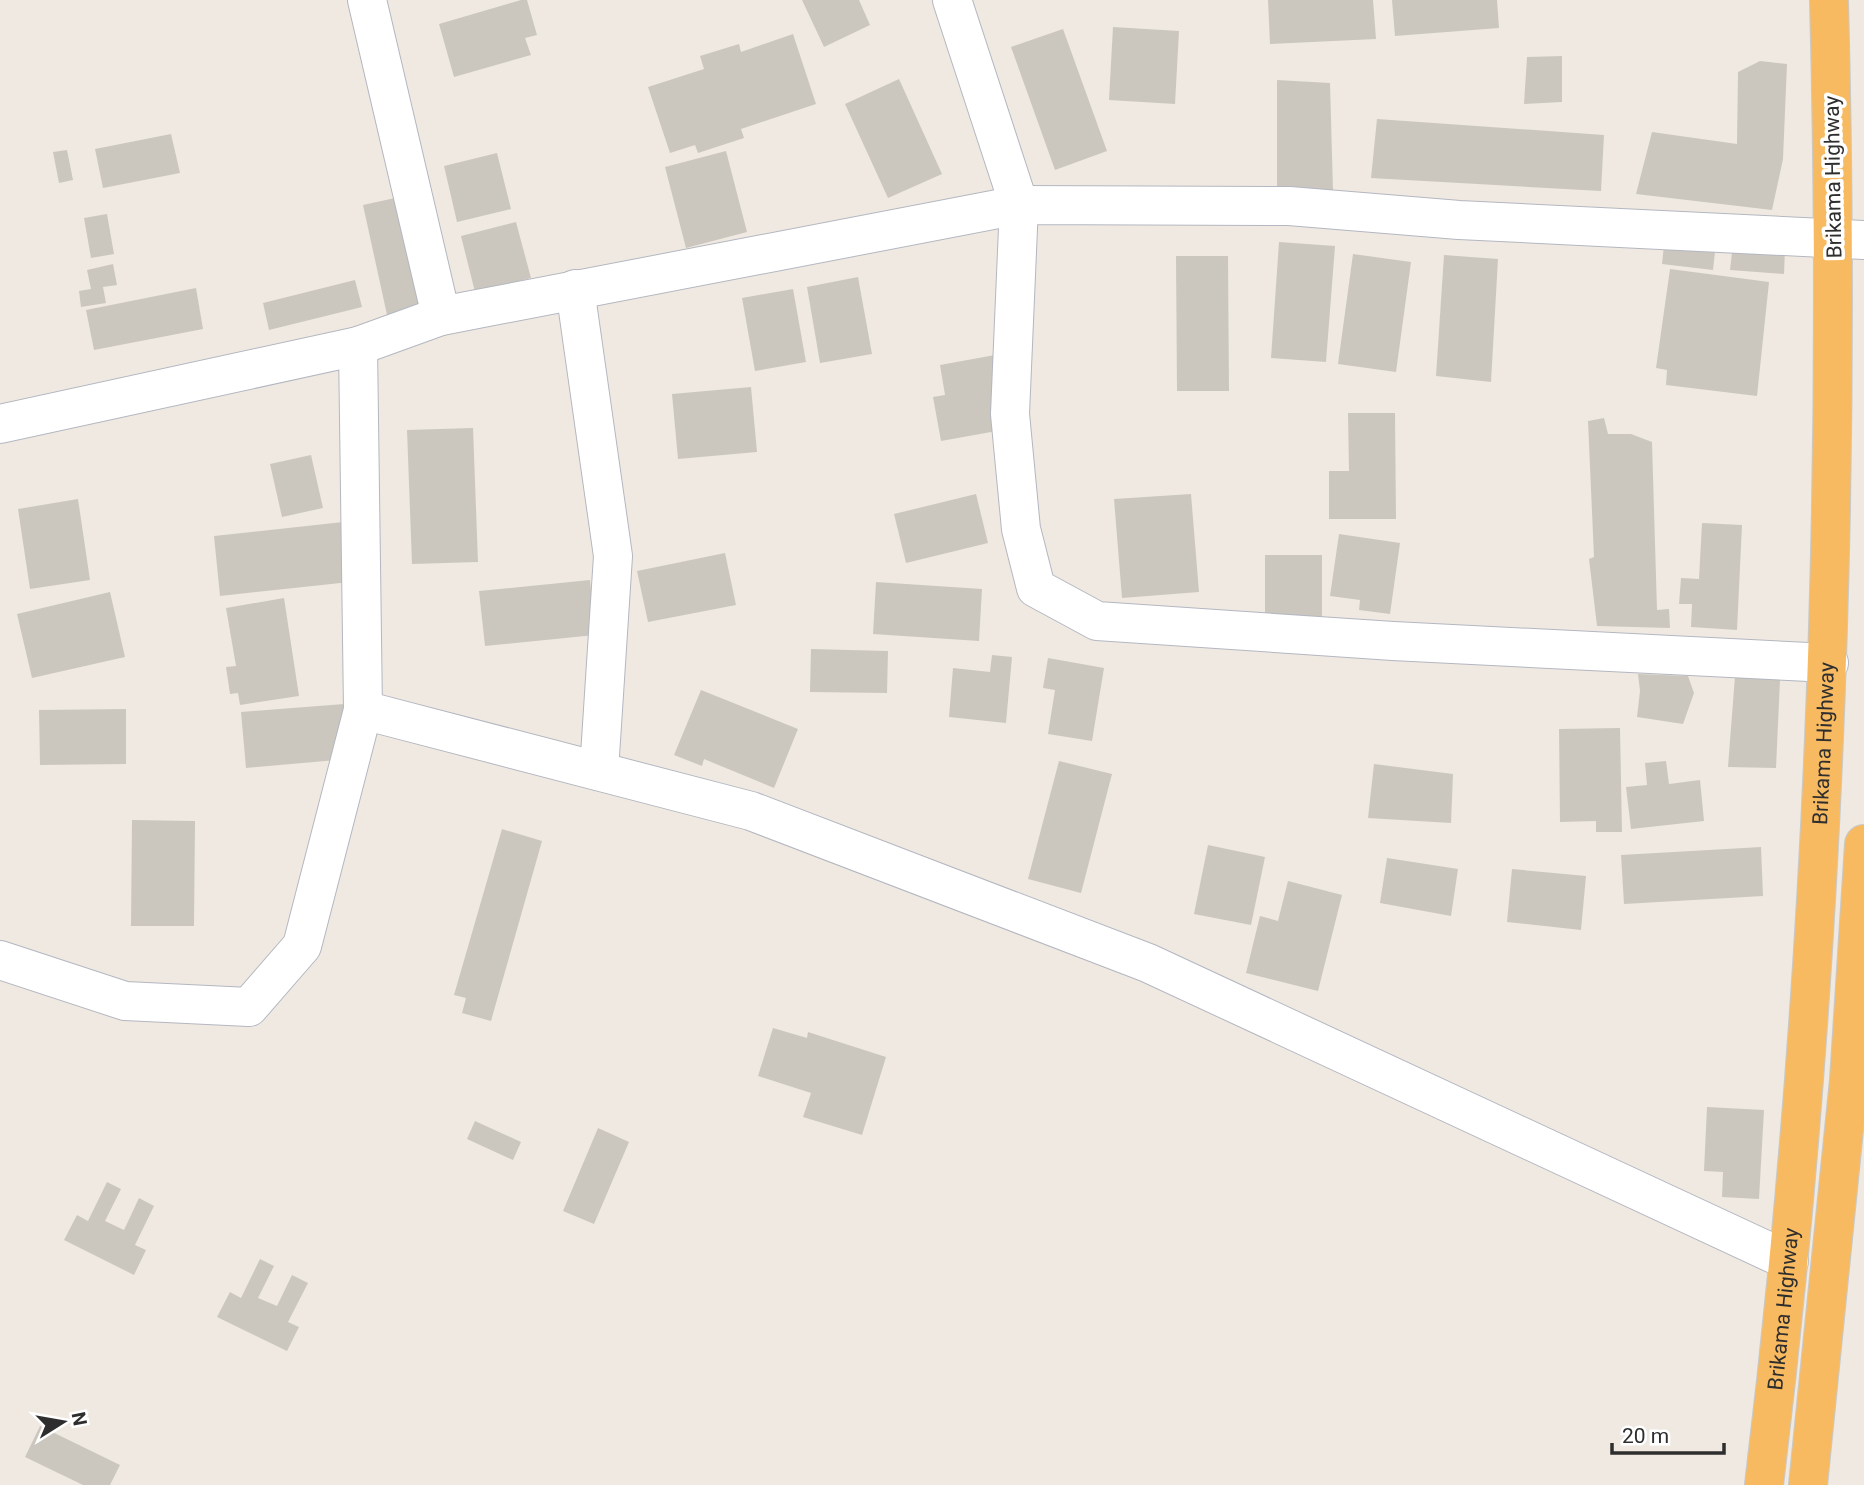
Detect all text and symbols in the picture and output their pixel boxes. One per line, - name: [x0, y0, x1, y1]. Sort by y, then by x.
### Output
- street label: Brikama Highway: [1820, 95, 1846, 259]
- street label: Brikama Highway: [1808, 662, 1839, 826]
- street label: Brikama Highway: [1763, 1227, 1803, 1391]
- north arrow: [28, 1387, 98, 1457]
- text: N: [67, 1410, 92, 1428]
- scale bar: [1612, 1412, 1724, 1456]
- text: 20 m: [1622, 1424, 1669, 1448]

